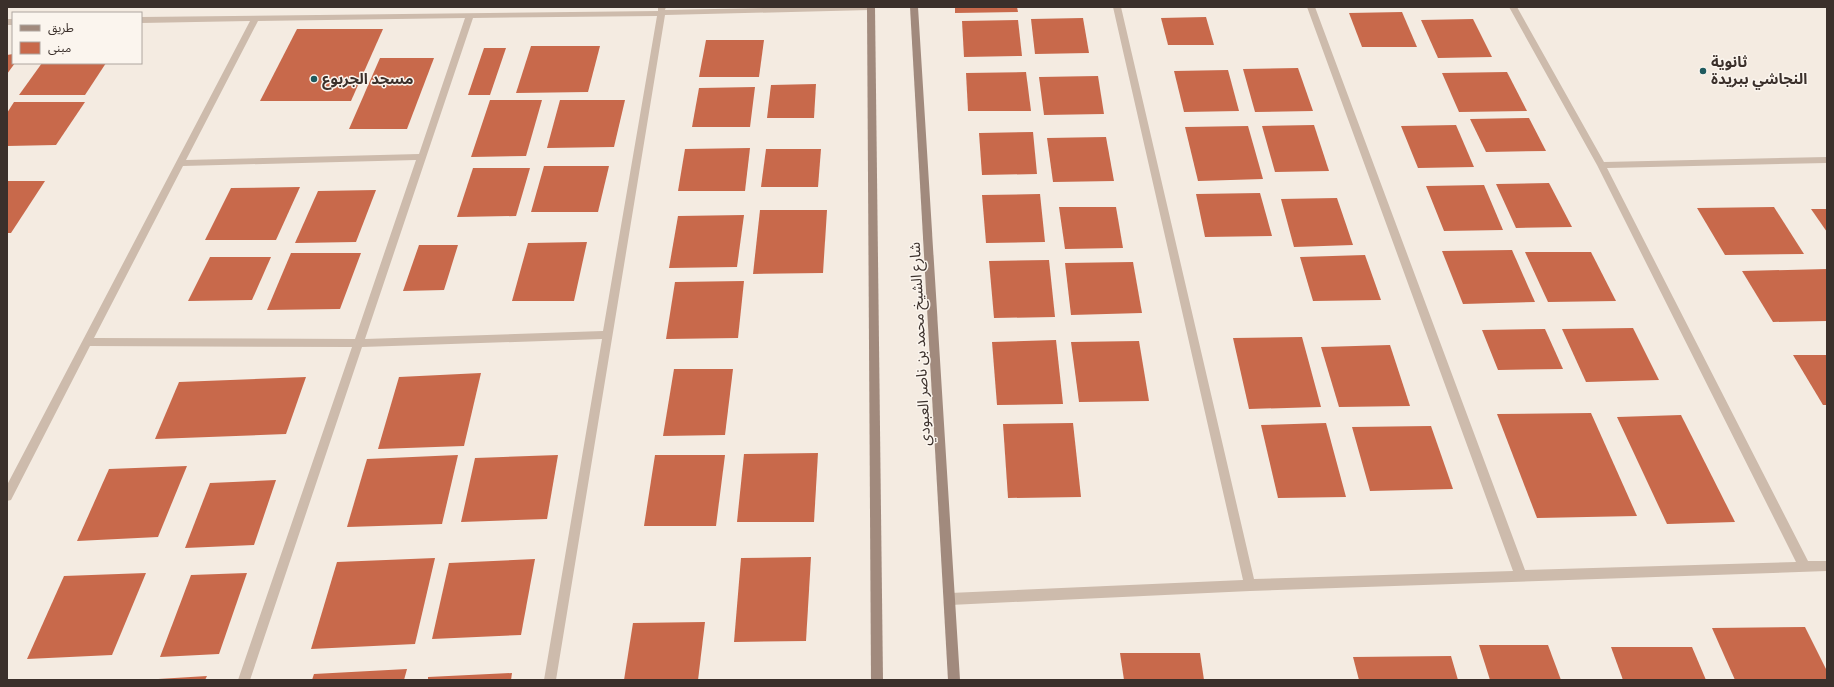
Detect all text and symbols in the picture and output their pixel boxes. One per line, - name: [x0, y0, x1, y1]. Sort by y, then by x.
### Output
- legend: [12, 12, 142, 64]
- text: طريق: [48, 21, 74, 36]
- text: مبنى: [48, 41, 71, 56]
- place label: ثانوية النجاشي ببريدة: [1711, 53, 1807, 90]
- marker: ثانوية النجاشي ببريدة: [1698, 66, 1708, 76]
- place label: مسجد الجربوع: [322, 70, 414, 90]
- marker: مسجد الجربوع: [309, 74, 319, 84]
- street label: شارع الشيخ محمد بن ناصر العبودي: [906, 241, 937, 446]

